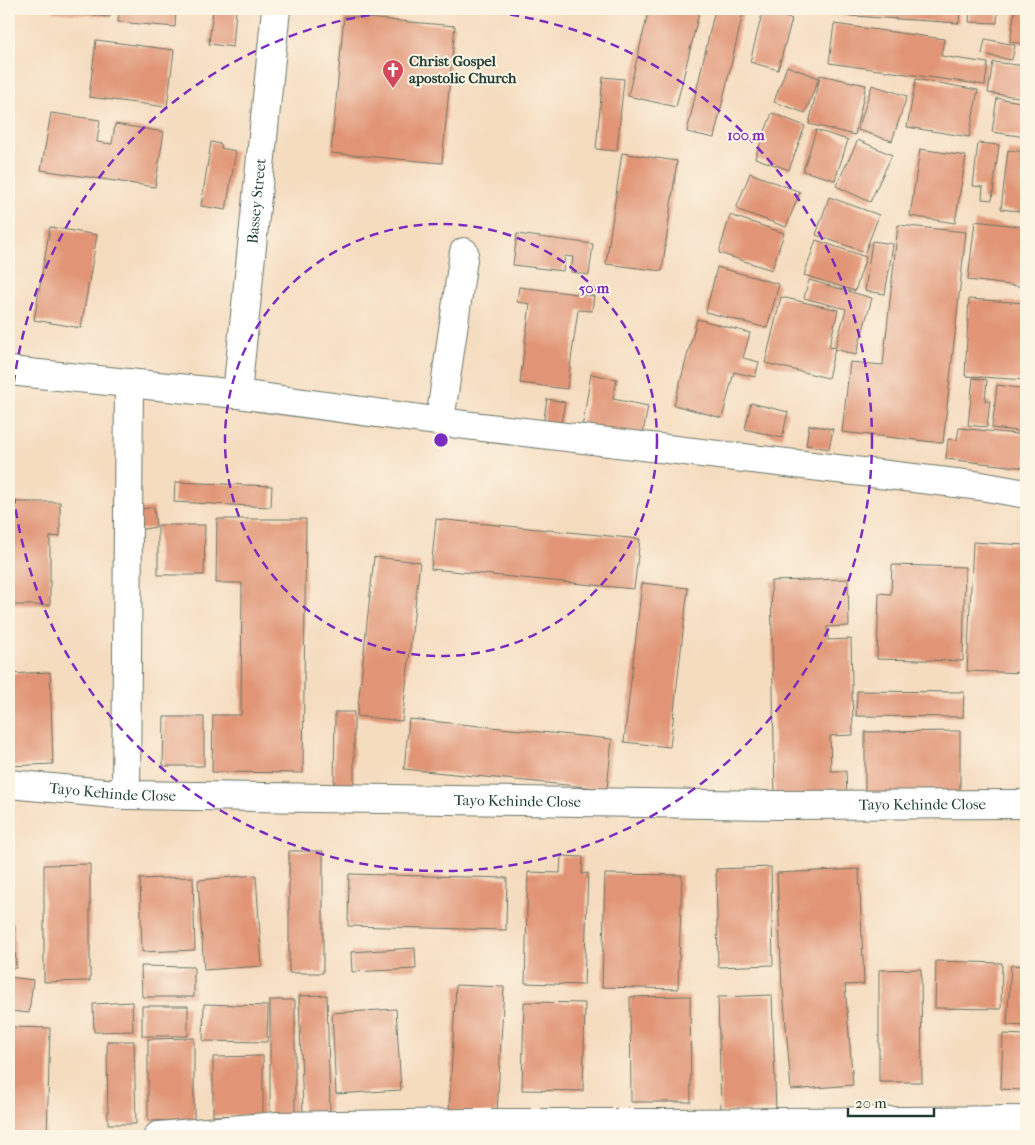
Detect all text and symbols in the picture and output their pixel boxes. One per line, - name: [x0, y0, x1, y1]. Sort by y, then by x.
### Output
- place label: Christ Gospel apostolic Church: [409, 52, 517, 87]
- church icon: Christ Gospel apostolic Church: [381, 58, 405, 89]
- text: 100 m: [727, 126, 765, 144]
- street label: Bassey Street: [243, 157, 270, 245]
- text: 50 m: [579, 279, 610, 297]
- centre of rings: [432, 431, 450, 449]
- street label: Tayo Kehinde Close: [48, 779, 177, 805]
- street label: Tayo Kehinde Close: [454, 791, 582, 811]
- street label: Tayo Kehinde Close: [859, 795, 987, 814]
- scale bar: [848, 1085, 934, 1117]
- text: 20 m: [855, 1094, 887, 1112]

